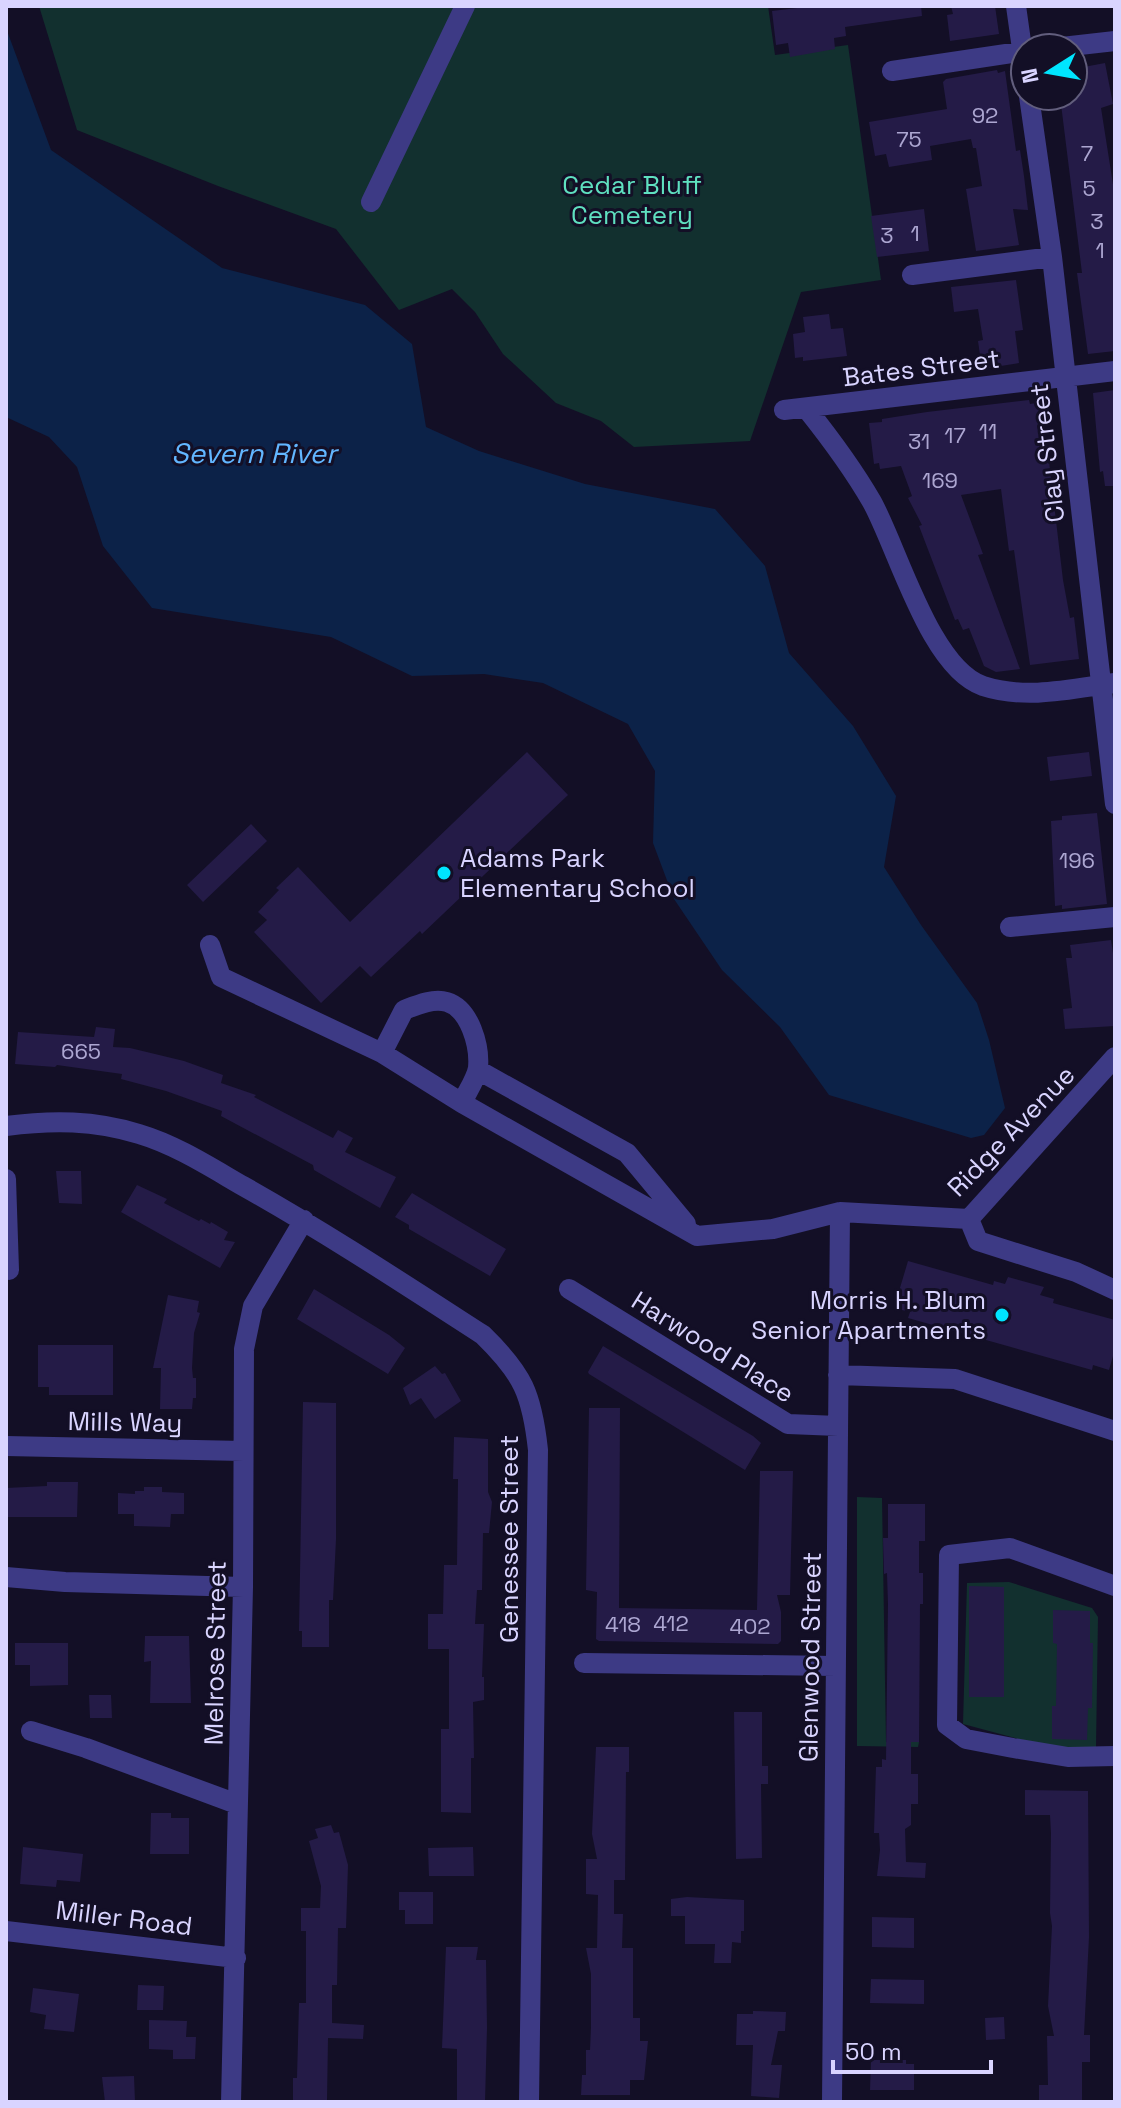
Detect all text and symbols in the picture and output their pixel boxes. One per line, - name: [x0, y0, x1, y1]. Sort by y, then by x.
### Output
- north arrow: [1009, 32, 1089, 112]
- text: N: [1014, 66, 1045, 86]
- house number: 92: [972, 101, 998, 129]
- house number: 75: [896, 125, 922, 153]
- house number: 7: [1081, 139, 1093, 167]
- park label: Cedar Bluff Cemetery: [562, 168, 702, 232]
- house number: 5: [1082, 174, 1096, 202]
- house number: 3: [1090, 207, 1104, 235]
- house number: 1: [910, 219, 920, 247]
- house number: 3: [880, 221, 894, 249]
- house number: 1: [1095, 236, 1105, 264]
- street label: Bates Street: [841, 341, 1001, 395]
- street label: Clay Street: [1022, 382, 1072, 524]
- house number: 11: [979, 417, 997, 445]
- house number: 17: [944, 421, 966, 449]
- house number: 31: [908, 427, 930, 455]
- water label: Severn River: [171, 435, 340, 471]
- house number: 169: [922, 466, 958, 494]
- place label: Adams Park Elementary School: [460, 841, 695, 905]
- house number: 196: [1059, 846, 1095, 874]
- marker: Adams Park Elementary School: [435, 864, 453, 882]
- house number: 665: [61, 1037, 101, 1065]
- street label: Ridge Avenue: [940, 1058, 1082, 1204]
- street label: Harwood Place: [625, 1283, 801, 1411]
- place label: Morris H. Blum Senior Apartments: [751, 1283, 986, 1347]
- marker: Morris H. Blum Senior Apartments: [993, 1306, 1011, 1324]
- street label: Mills Way: [67, 1404, 183, 1440]
- street label: Genessee Street: [492, 1435, 526, 1643]
- street label: Glenwood Street: [791, 1552, 829, 1762]
- street label: Melrose Street: [196, 1560, 234, 1746]
- house number: 412: [653, 1609, 689, 1637]
- house number: 418: [605, 1610, 641, 1638]
- house number: 402: [729, 1612, 771, 1640]
- street label: Miller Road: [54, 1893, 194, 1943]
- scale bar: [833, 2024, 991, 2074]
- text: 50 m: [845, 2036, 902, 2067]

